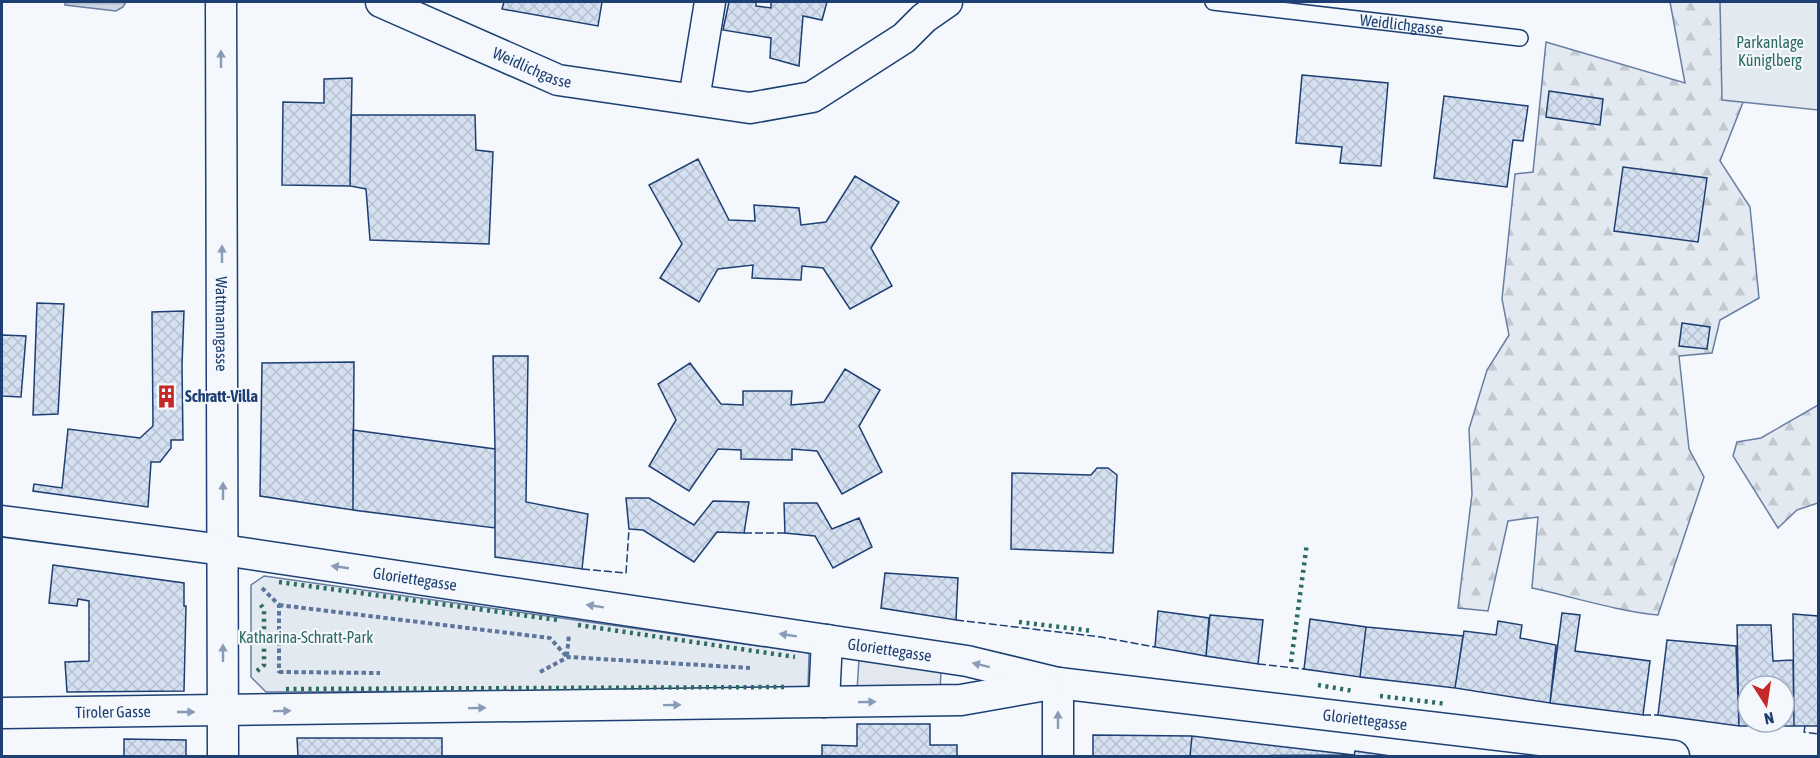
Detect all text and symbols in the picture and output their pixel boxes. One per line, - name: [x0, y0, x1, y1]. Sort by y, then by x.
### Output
- street label: Weidlichgasse: [1359, 10, 1444, 38]
- park label: Parkanlage Küniglberg: [1736, 33, 1804, 70]
- street label: Weidlichgasse: [490, 43, 573, 91]
- one-way arrow: [216, 50, 226, 69]
- one-way arrow: [217, 245, 227, 264]
- street label: Wattmanngasse: [212, 277, 231, 371]
- building icon: Schratt-Villa: [154, 383, 180, 409]
- place label: Schratt-Villa: [185, 387, 258, 405]
- one-way arrow: [218, 482, 228, 501]
- one-way arrow: [331, 563, 350, 572]
- street label: Gloriettegasse: [372, 563, 458, 594]
- one-way arrow: [586, 601, 605, 610]
- park label: Katharina-Schratt-Park: [239, 628, 373, 646]
- one-way arrow: [779, 630, 798, 639]
- street label: Gloriettegasse: [847, 634, 933, 665]
- one-way arrow: [218, 644, 228, 663]
- one-way arrow: [972, 659, 990, 669]
- north arrow: [1736, 674, 1796, 734]
- one-way arrow: [857, 697, 876, 706]
- one-way arrow: [662, 700, 681, 709]
- street label: Tiroler Gasse: [75, 702, 151, 721]
- one-way arrow: [467, 703, 486, 713]
- street label: Gloriettegasse: [1322, 705, 1408, 733]
- one-way arrow: [272, 706, 291, 716]
- one-way arrow: [176, 707, 195, 717]
- text: N: [1763, 709, 1776, 728]
- one-way arrow: [1053, 710, 1063, 729]

